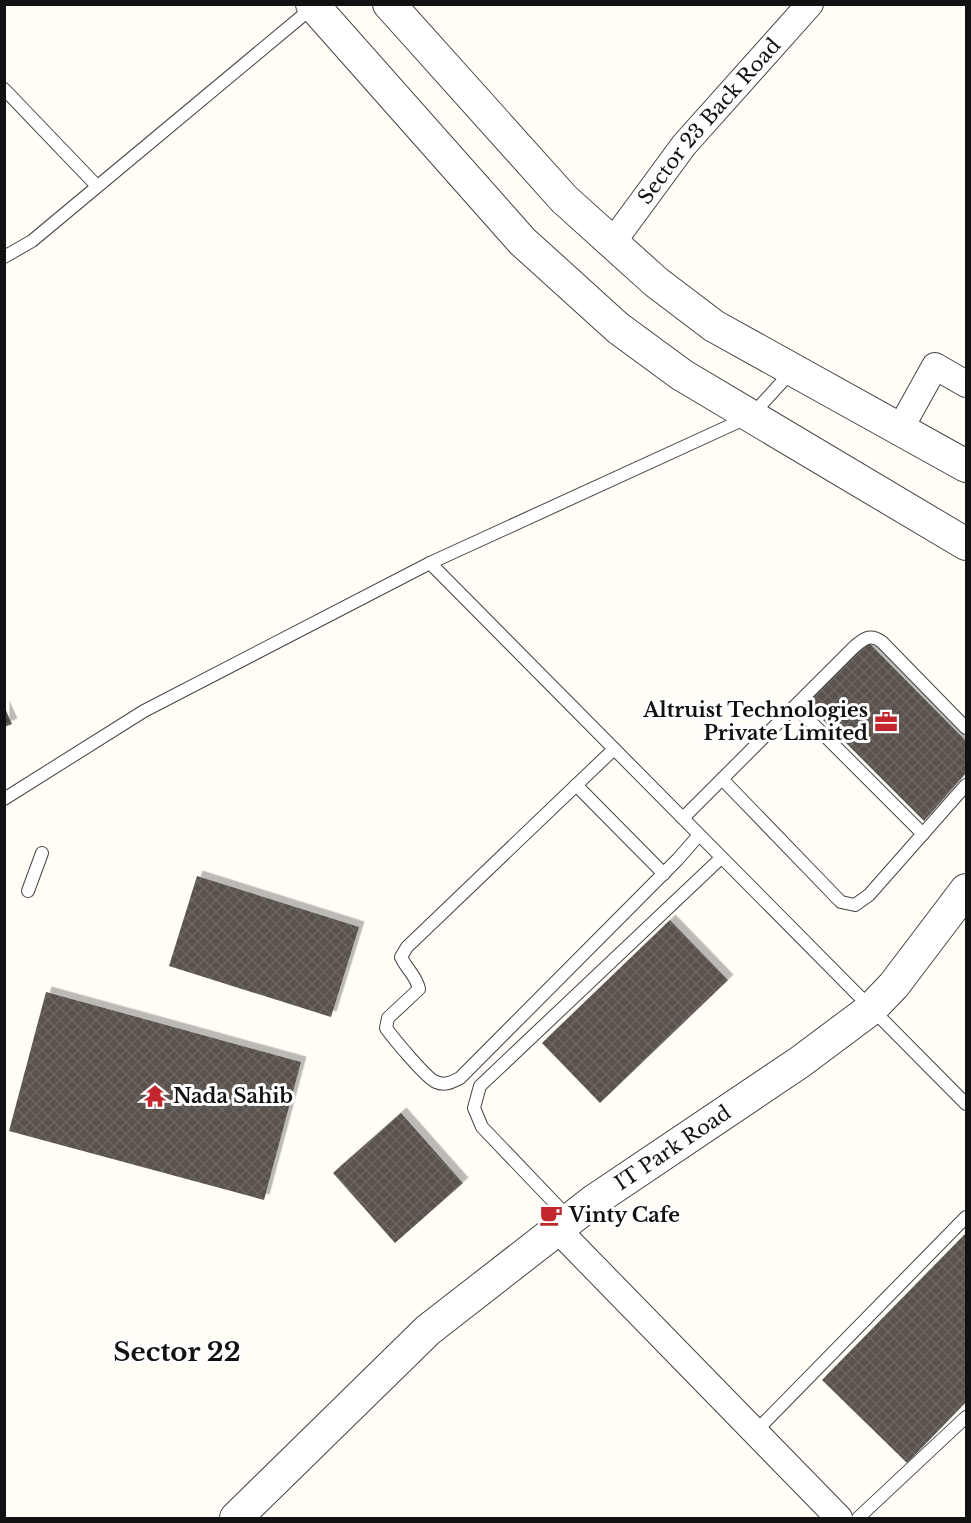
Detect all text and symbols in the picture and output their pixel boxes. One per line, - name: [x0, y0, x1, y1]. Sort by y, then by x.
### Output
- street label: Sector 23 Back Road: [633, 33, 786, 209]
- place label: Altruist Technologies Private Limited: [642, 698, 868, 745]
- office icon: Altruist Technologies Private Limited: [873, 709, 899, 735]
- temple icon: Nada Sahib: [142, 1083, 168, 1109]
- place label: Nada Sahib: [173, 1084, 293, 1108]
- street label: IT Park Road: [610, 1100, 735, 1195]
- cafe icon: Vinty Cafe: [538, 1202, 564, 1228]
- place label: Vinty Cafe: [568, 1203, 680, 1227]
- district label: Sector 22: [113, 1336, 241, 1368]

